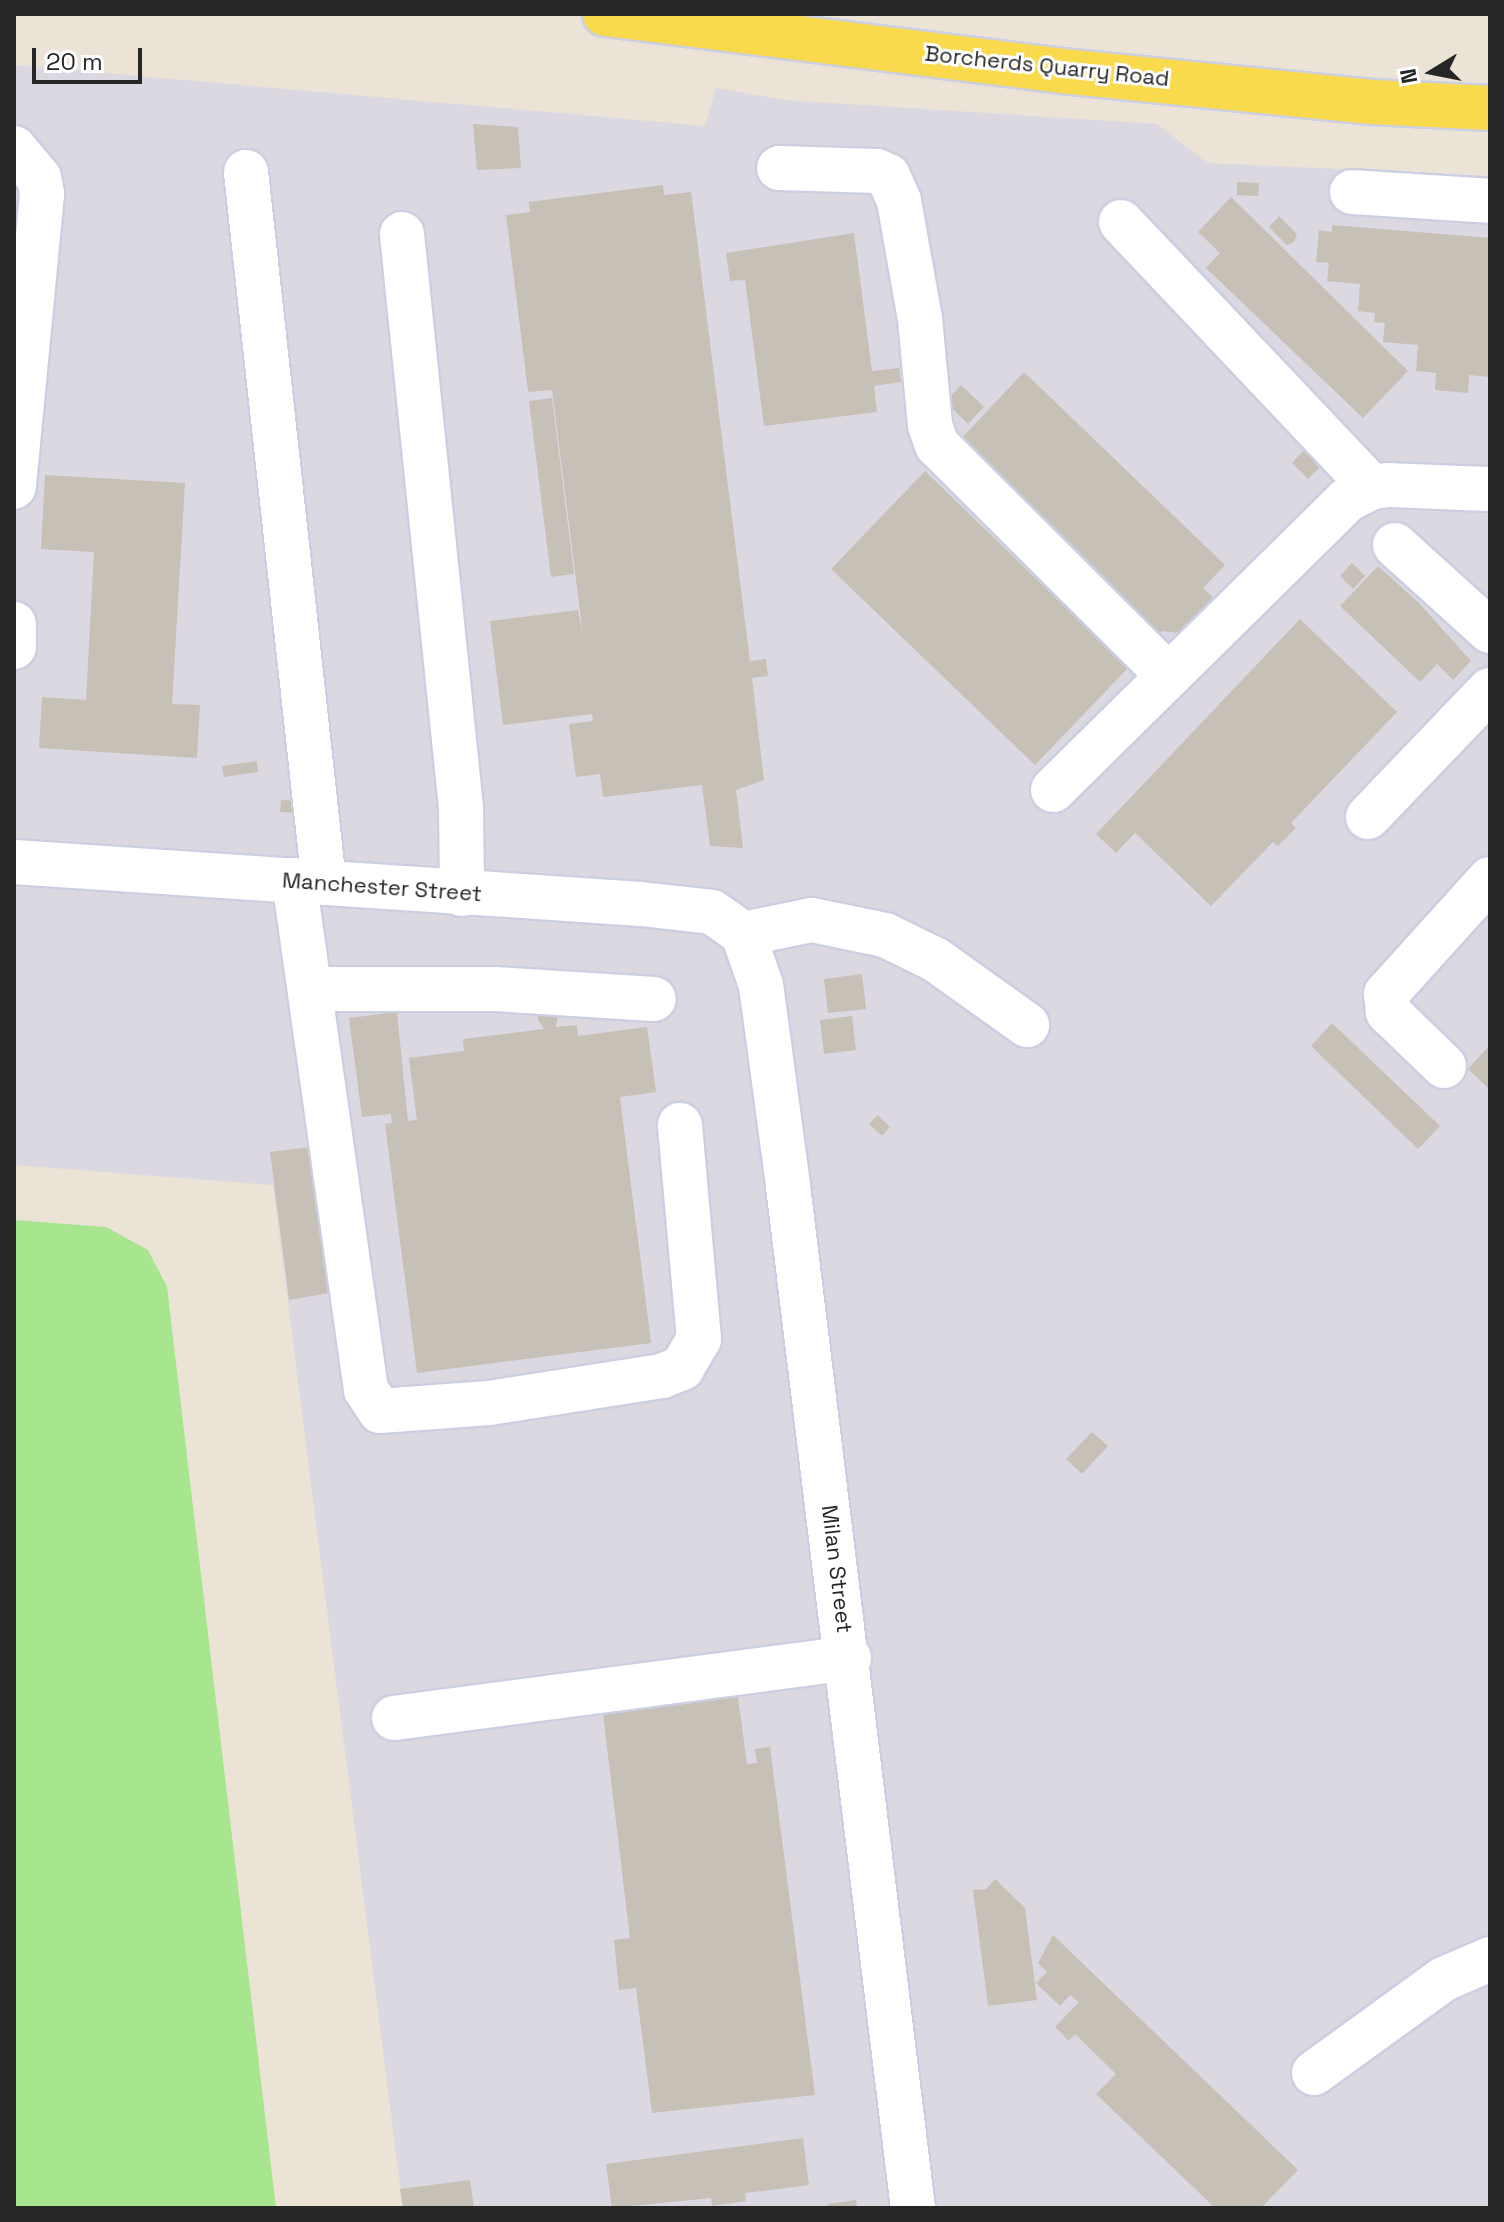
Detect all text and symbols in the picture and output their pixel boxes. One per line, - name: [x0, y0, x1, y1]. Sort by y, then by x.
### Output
- scale bar: [36, 32, 146, 82]
- north arrow: [1392, 32, 1472, 112]
- street label: Borcherds Quarry Road: [924, 40, 1170, 92]
- text: 20 m: [46, 46, 103, 77]
- text: N: [1393, 66, 1423, 86]
- street label: Manchester Street: [281, 867, 483, 907]
- street label: Milan Street: [816, 1503, 858, 1635]

